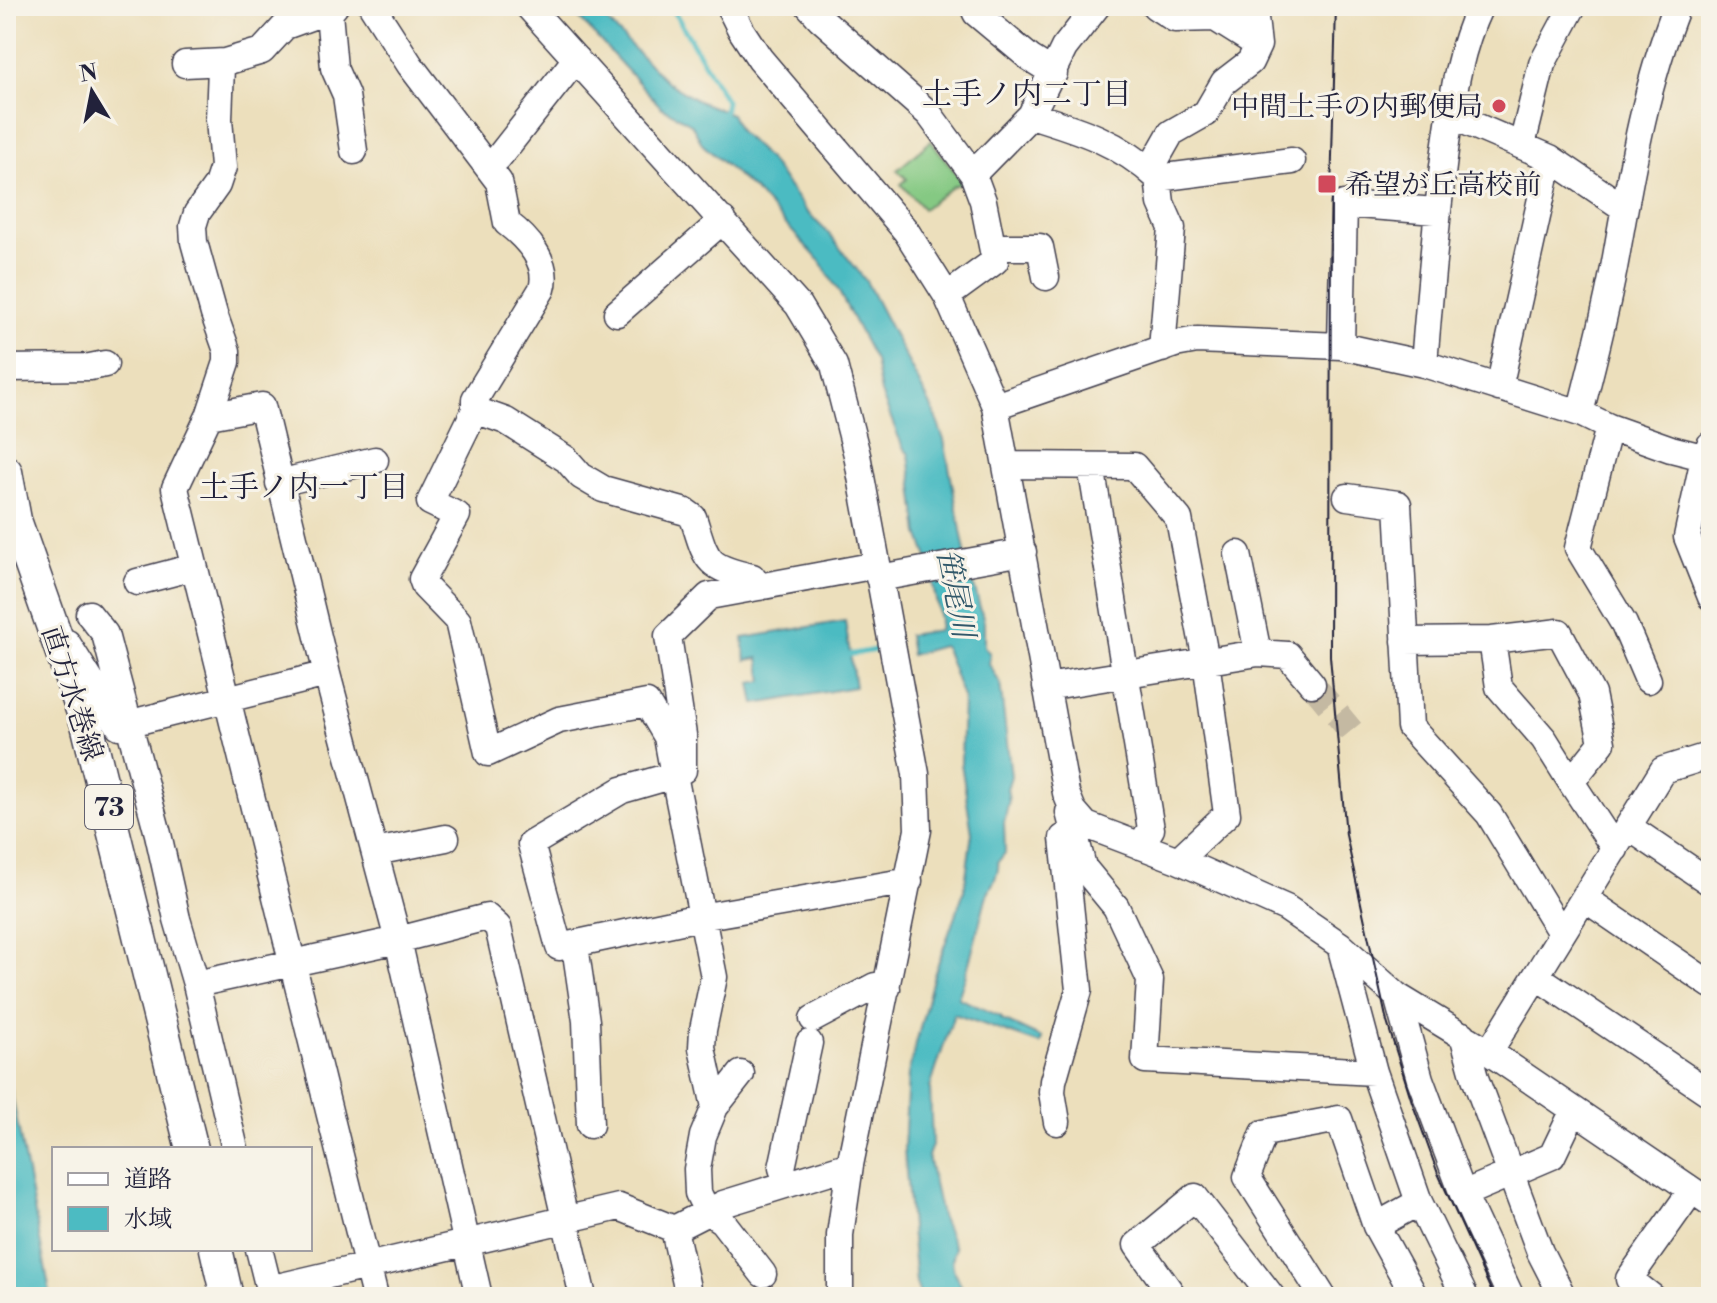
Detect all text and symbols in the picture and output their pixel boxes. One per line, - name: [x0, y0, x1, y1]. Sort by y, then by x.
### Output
- north arrow: [52, 52, 132, 132]
- text: N: [78, 59, 100, 89]
- district label: 土手ノ内二丁目: [922, 76, 1132, 114]
- place label: 中間土手の内郵便局: [1231, 90, 1483, 125]
- marker: 中間土手の内郵便局: [1490, 97, 1508, 115]
- place label: 希望が丘高校前: [1345, 168, 1541, 203]
- marker: 希望が丘高校前: [1316, 173, 1338, 195]
- district label: 土手ノ内一丁目: [199, 469, 409, 507]
- water label: 笹尾川: [928, 545, 983, 644]
- street label: 直方水巻線: [33, 621, 110, 765]
- road number: 73: [85, 785, 133, 829]
- legend: [52, 1147, 312, 1251]
- text: 道路: [124, 1165, 172, 1195]
- text: 水域: [124, 1205, 172, 1235]

